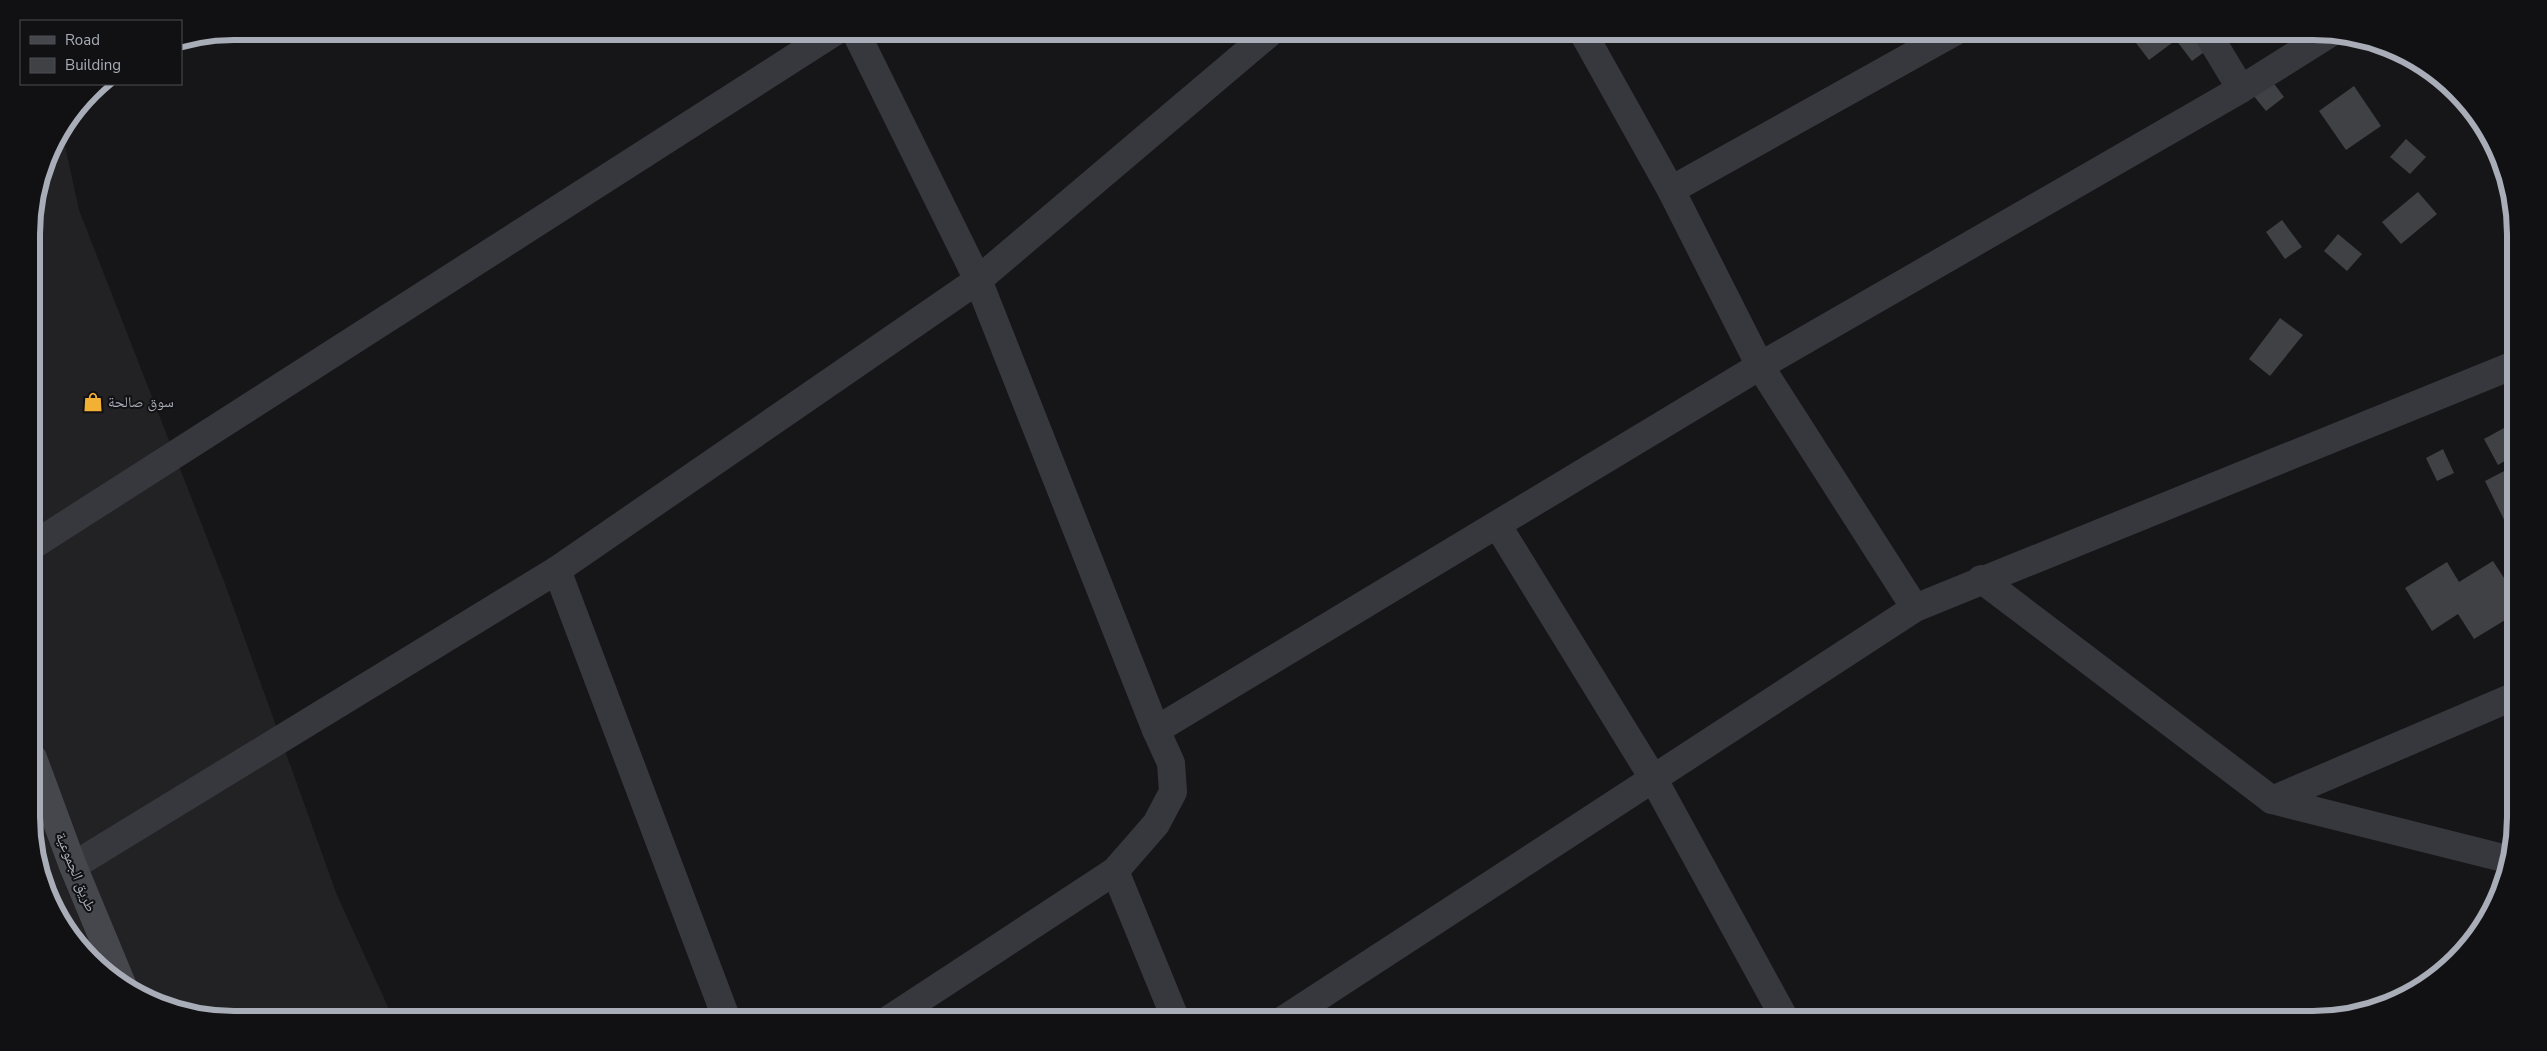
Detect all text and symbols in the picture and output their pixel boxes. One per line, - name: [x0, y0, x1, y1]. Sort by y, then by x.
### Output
- legend: [20, 20, 182, 85]
- text: Road: [65, 30, 100, 50]
- text: Building: [65, 55, 121, 75]
- shop icon: سوق صالحة: [82, 391, 104, 413]
- place label: سوق صالحة: [108, 392, 174, 412]
- street label: طريق الجموعية: [51, 829, 101, 915]

